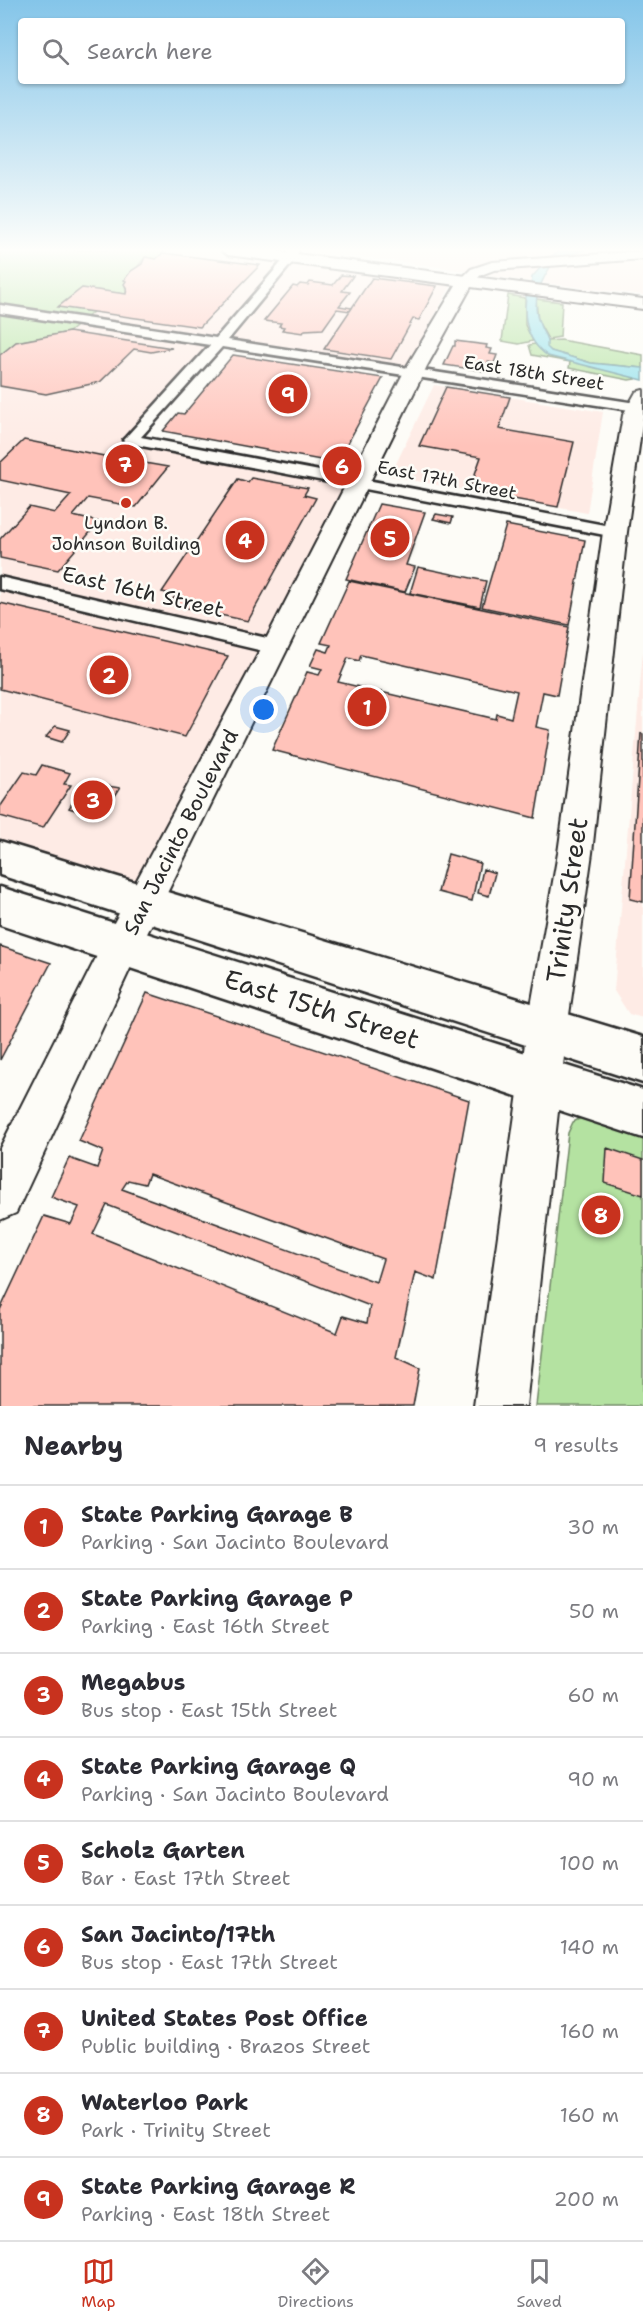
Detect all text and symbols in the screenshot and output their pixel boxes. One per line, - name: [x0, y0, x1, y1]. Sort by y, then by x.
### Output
- search box: [18, 18, 625, 84]
- icon: search: [39, 35, 72, 68]
- text: Search here: [87, 37, 213, 66]
- street label: East 18th Street: [462, 350, 606, 396]
- pin: 9: [268, 372, 308, 416]
- pin: 7: [106, 442, 144, 486]
- pin: 6: [322, 444, 362, 488]
- street label: East 17th Street: [375, 455, 519, 505]
- marker: Lyndon B. Johnson Building: [119, 496, 133, 510]
- place label: Lyndon B. Johnson Building: [52, 511, 200, 556]
- pin: 5: [370, 516, 410, 560]
- pin: 4: [226, 518, 264, 562]
- street label: East 16th Street: [59, 560, 227, 624]
- pin: 2: [90, 652, 128, 698]
- pin: 1: [348, 684, 386, 730]
- your location: [249, 695, 278, 724]
- street label: San Jacinto Boulevard: [117, 724, 245, 940]
- pin: 3: [74, 778, 112, 822]
- street label: Trinity Street: [538, 815, 595, 985]
- street label: East 15th Street: [220, 960, 424, 1057]
- pin: 8: [582, 1192, 620, 1238]
- text: Nearby: [24, 1428, 123, 1463]
- text: 9 results: [533, 1432, 619, 1458]
- text: State Parking Garage B: [81, 1500, 353, 1529]
- text: 1: [39, 1514, 48, 1540]
- text: 30 m: [567, 1514, 619, 1540]
- text: Parking · San Jacinto Boulevard: [81, 1529, 389, 1555]
- text: State Parking Garage P: [81, 1584, 353, 1613]
- text: 2: [37, 1598, 51, 1624]
- text: 50 m: [569, 1598, 619, 1624]
- text: Parking · East 16th Street: [81, 1613, 330, 1639]
- text: Megabus: [81, 1668, 185, 1697]
- text: 3: [37, 1682, 51, 1708]
- text: 60 m: [567, 1682, 619, 1708]
- text: Bus stop · East 15th Street: [81, 1697, 337, 1723]
- text: State Parking Garage Q: [81, 1752, 356, 1781]
- text: 4: [37, 1766, 51, 1792]
- text: 90 m: [567, 1766, 619, 1792]
- text: Parking · San Jacinto Boulevard: [81, 1781, 389, 1807]
- text: Scholz Garten: [81, 1836, 245, 1865]
- text: 5: [37, 1850, 50, 1876]
- text: 100 m: [559, 1850, 619, 1876]
- text: Bar · East 17th Street: [81, 1865, 291, 1891]
- text: San Jacinto/17th: [81, 1920, 276, 1949]
- text: 6: [37, 1934, 51, 1960]
- text: 140 m: [560, 1934, 619, 1960]
- text: Bus stop · East 17th Street: [81, 1949, 338, 1975]
- text: United States Post Office: [81, 2004, 368, 2033]
- text: 7: [37, 2018, 51, 2044]
- text: 160 m: [560, 2018, 619, 2044]
- text: Public building · Brazos Street: [81, 2033, 371, 2059]
- text: Waterloo Park: [81, 2088, 249, 2117]
- text: 8: [37, 2102, 51, 2128]
- text: 160 m: [560, 2102, 619, 2128]
- text: Park · Trinity Street: [81, 2117, 271, 2143]
- text: State Parking Garage R: [81, 2172, 356, 2201]
- text: 9: [37, 2186, 51, 2212]
- text: 200 m: [554, 2186, 619, 2212]
- text: Parking · East 18th Street: [81, 2201, 330, 2227]
- tab: Map: [81, 2255, 115, 2312]
- tab: Directions: [278, 2255, 354, 2312]
- tab: Saved: [516, 2255, 562, 2312]

